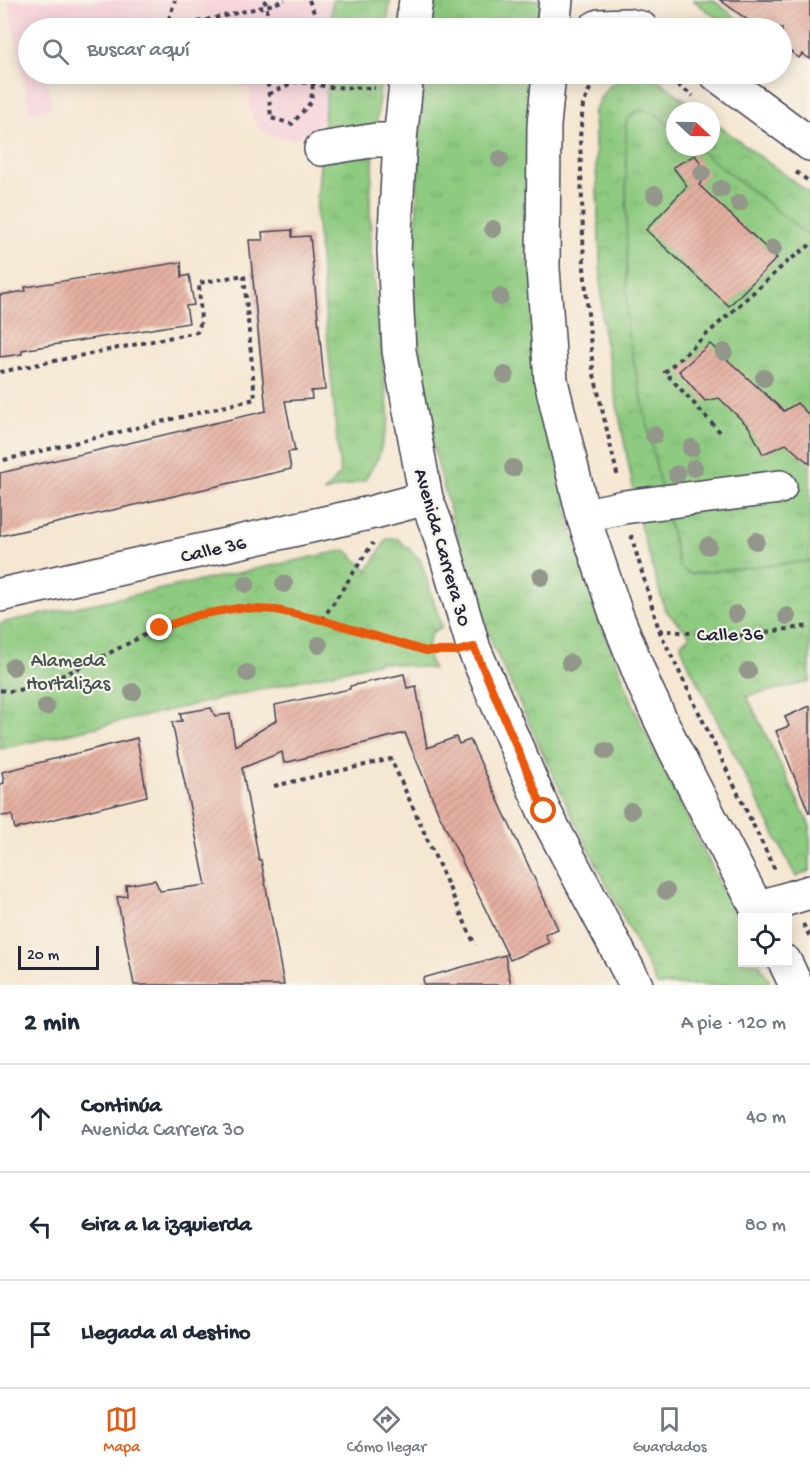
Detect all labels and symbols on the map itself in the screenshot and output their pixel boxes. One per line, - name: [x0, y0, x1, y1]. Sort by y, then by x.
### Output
- north arrow: [666, 102, 720, 156]
- street label: Avenida Carrera 30: [407, 466, 474, 630]
- street label: Calle 36: [179, 533, 250, 570]
- route end: [146, 614, 172, 640]
- street label: Calle 36: [697, 624, 764, 649]
- park label: Alameda Hortalizas: [26, 651, 111, 697]
- route start: [530, 797, 556, 823]
- scale bar: [18, 943, 99, 970]

